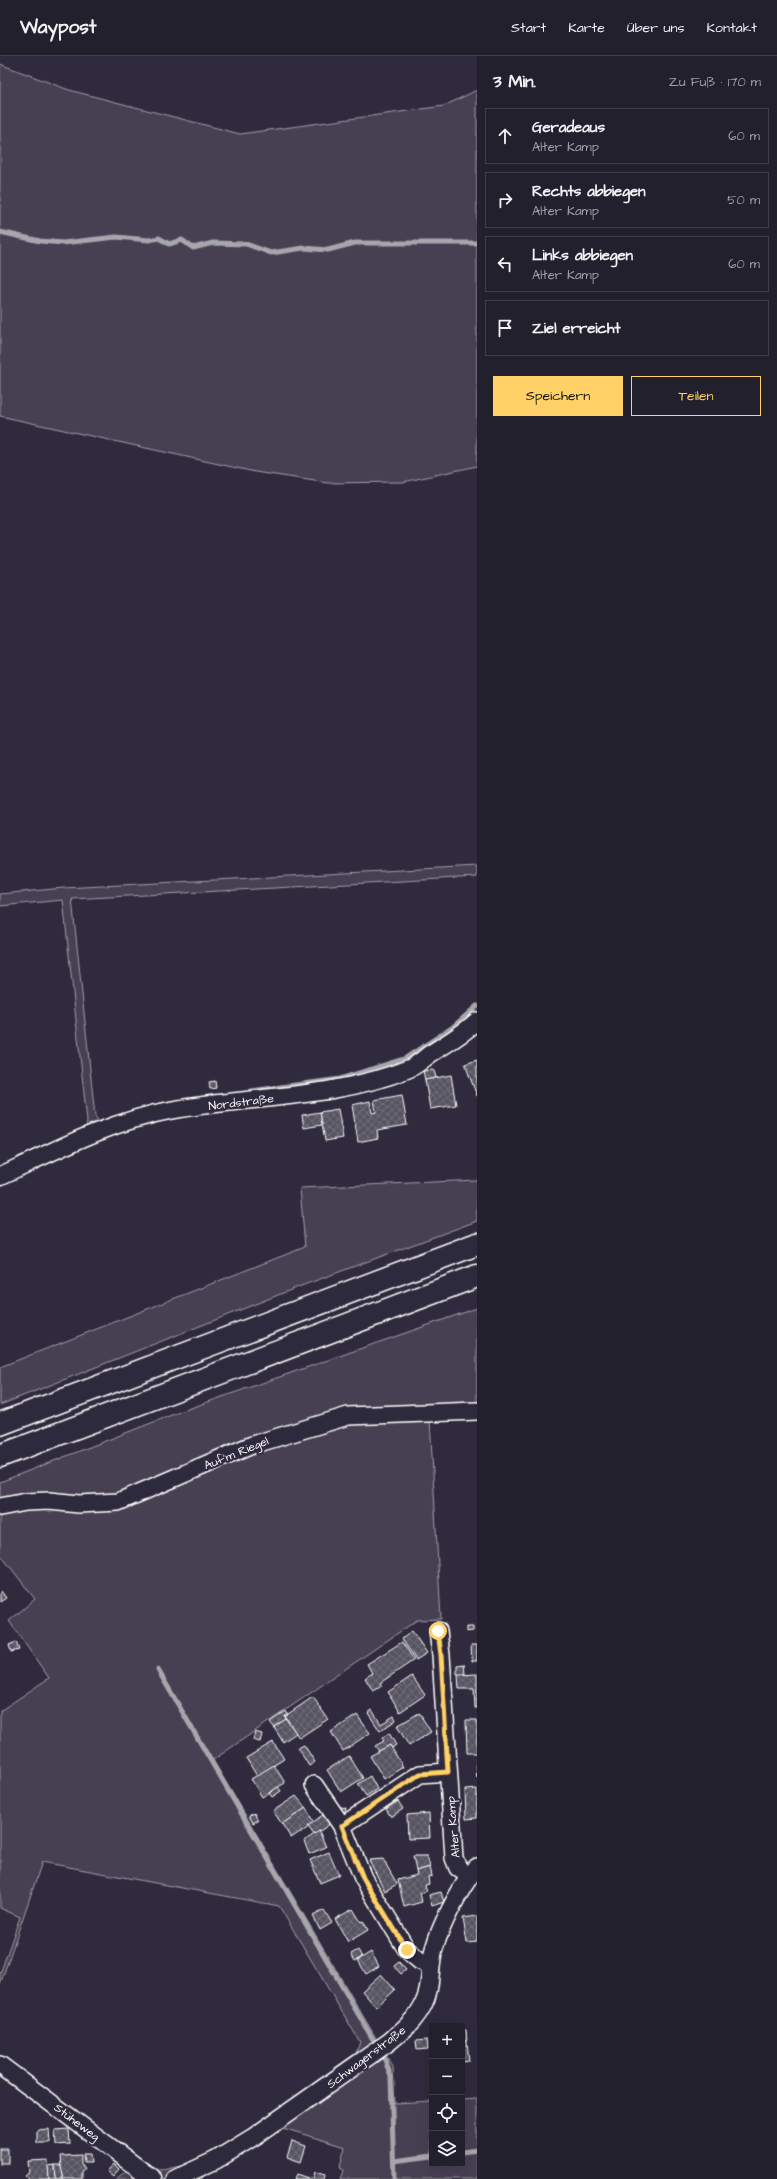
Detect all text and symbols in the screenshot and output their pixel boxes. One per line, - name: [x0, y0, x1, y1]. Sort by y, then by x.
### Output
- text: Waypost: [20, 14, 96, 41]
- text: Start: [511, 18, 546, 38]
- text: Karte: [568, 18, 605, 38]
- text: Über uns: [627, 18, 685, 38]
- text: Kontakt: [707, 18, 757, 38]
- text: 3 Min.: [493, 70, 536, 94]
- text: Zu Fuß · 170 m: [669, 73, 761, 91]
- text: Geradeaus: [532, 117, 605, 138]
- icon: ahead: [494, 125, 516, 147]
- text: 60 m: [728, 127, 760, 145]
- text: Alter Kamp: [532, 138, 599, 156]
- text: Rechts abbiegen: [532, 181, 646, 202]
- icon: right: [494, 189, 516, 211]
- text: 50 m: [727, 191, 760, 209]
- text: Alter Kamp: [532, 202, 599, 220]
- text: Links abbiegen: [532, 245, 633, 266]
- icon: left: [494, 253, 516, 275]
- text: 60 m: [728, 255, 760, 273]
- text: Alter Kamp: [532, 266, 599, 284]
- icon: arrive: [494, 317, 516, 339]
- text: Ziel erreicht: [532, 318, 621, 339]
- button: Speichern: [493, 376, 623, 416]
- button: Teilen: [631, 376, 761, 416]
- street label: Nordstraße: [207, 1090, 275, 1115]
- street label: Auf'm Riegel: [201, 1433, 272, 1475]
- route start: [429, 1622, 447, 1640]
- street label: Alter Kamp: [442, 1795, 465, 1858]
- route end: [398, 1941, 416, 1959]
- street label: Schwagerstraße: [323, 2022, 410, 2094]
- map controls: [429, 2023, 465, 2167]
- button: +: [429, 2023, 465, 2059]
- button: −: [429, 2059, 465, 2095]
- button: locate: [429, 2095, 465, 2131]
- street label: Stüheweg: [50, 2100, 103, 2146]
- button: layers: [429, 2131, 465, 2167]

